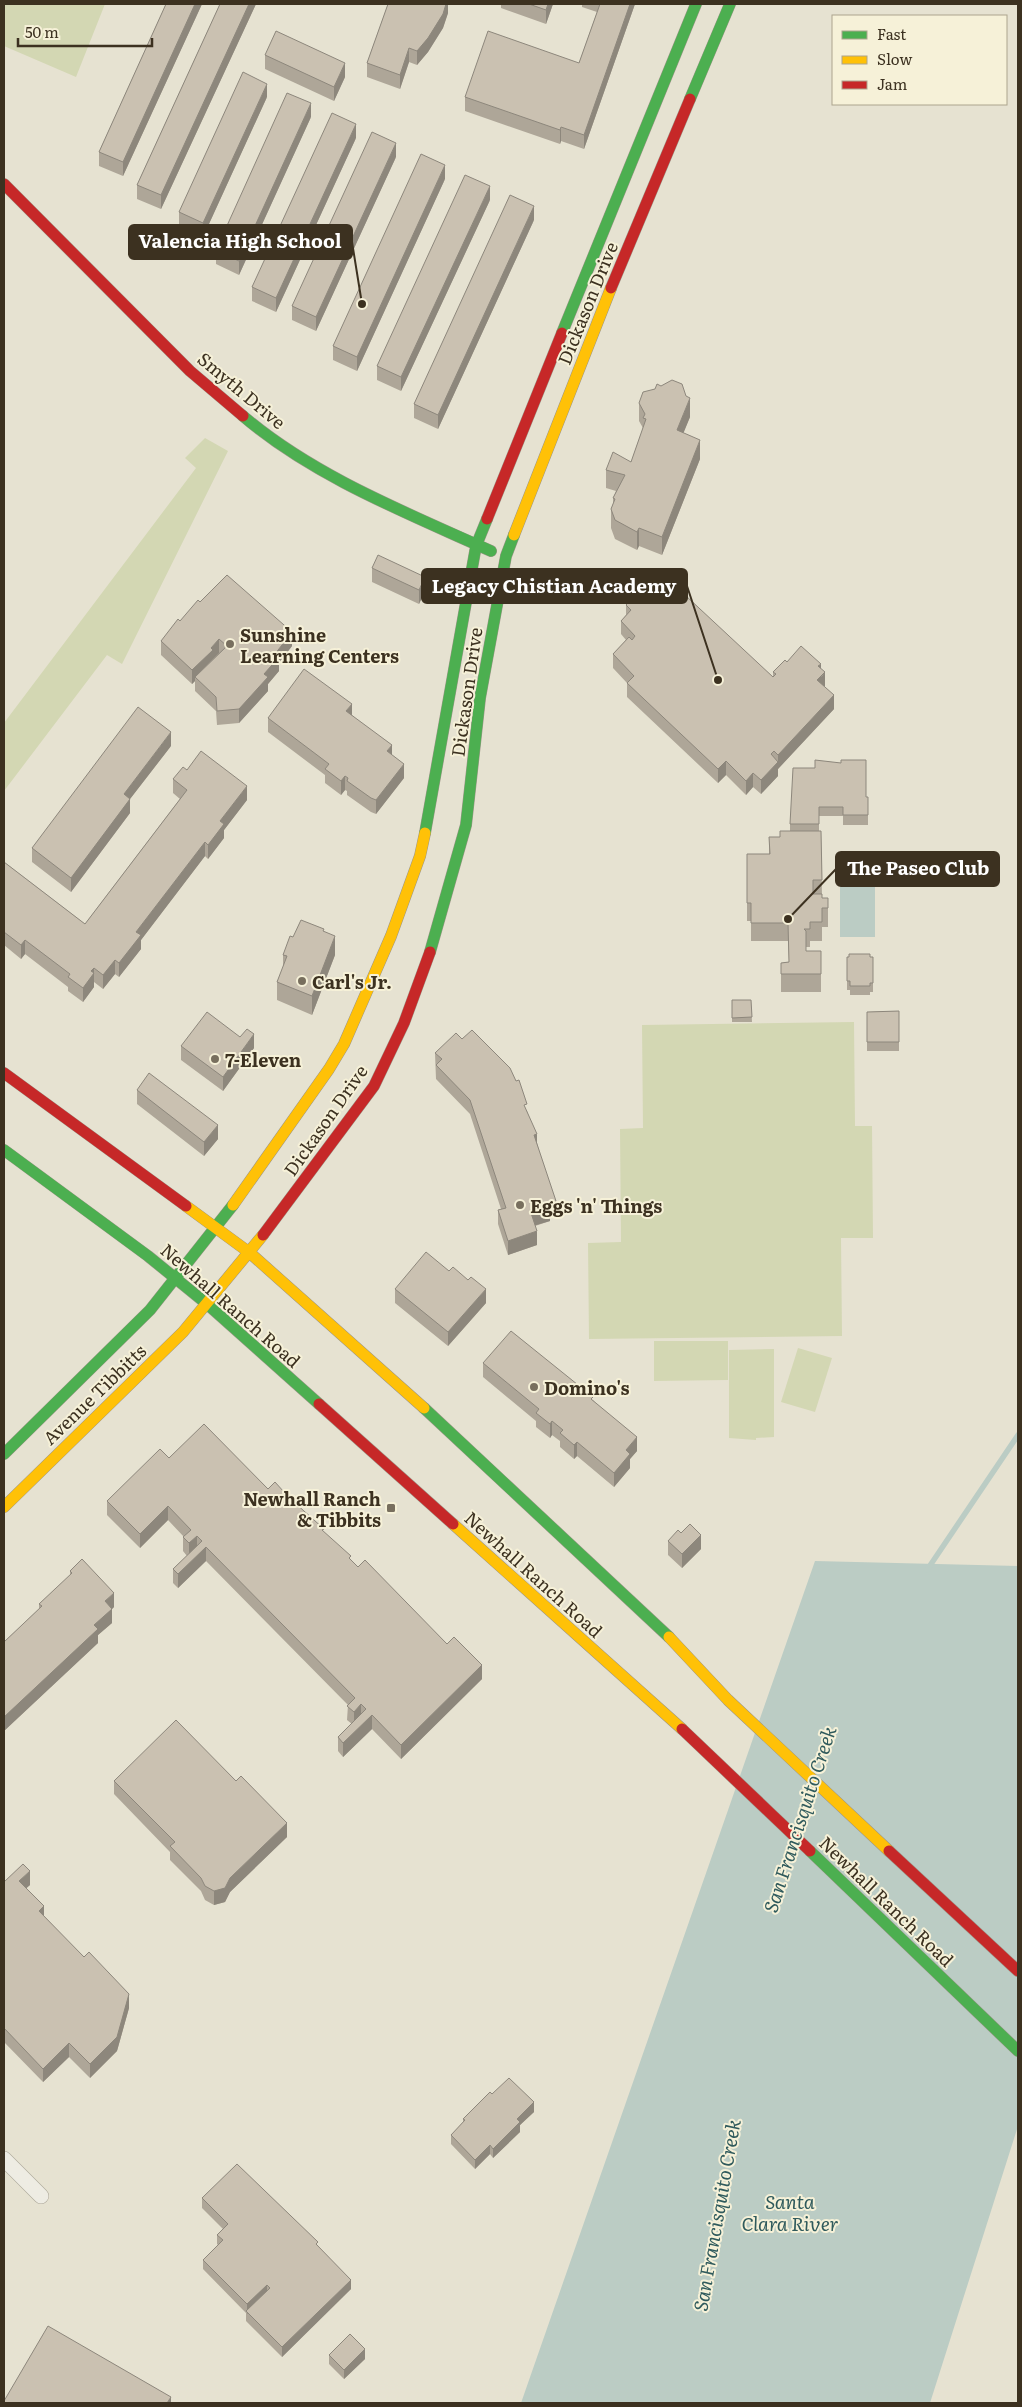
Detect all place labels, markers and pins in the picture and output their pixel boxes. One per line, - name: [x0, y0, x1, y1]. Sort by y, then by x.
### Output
- callout: Valencia High School: [129, 225, 352, 259]
- callout: Legacy Chistian Academy: [422, 569, 687, 603]
- place label: Sunshine Learning Centers: [240, 621, 399, 669]
- marker: Sunshine Learning Centers: [224, 638, 236, 650]
- callout: The Paseo Club: [836, 852, 999, 886]
- place label: Carl's Jr.: [312, 968, 392, 995]
- marker: Carl's Jr.: [296, 975, 308, 987]
- place label: 7-Eleven: [225, 1046, 302, 1073]
- marker: 7-Eleven: [209, 1053, 221, 1065]
- place label: Eggs 'n' Things: [530, 1192, 662, 1219]
- marker: Eggs 'n' Things: [514, 1199, 526, 1211]
- place label: Domino's: [544, 1374, 630, 1401]
- marker: Domino's: [528, 1381, 540, 1393]
- place label: Newhall Ranch & Tibbits: [243, 1485, 381, 1533]
- marker: Newhall Ranch & Tibbits: [385, 1502, 397, 1514]

